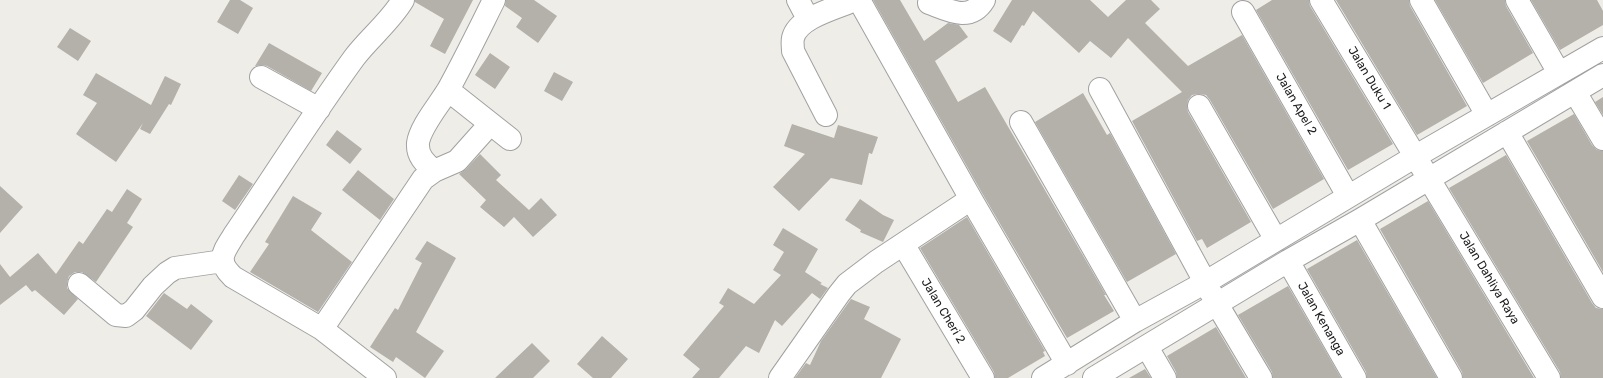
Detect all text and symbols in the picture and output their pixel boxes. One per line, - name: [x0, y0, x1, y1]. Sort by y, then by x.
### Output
- street label: Jalan Duku 1: [1345, 44, 1393, 112]
- street label: Jalan Apel 2: [1273, 71, 1319, 137]
- street label: Jalan Dahliya Raya: [1456, 229, 1522, 327]
- street label: Jalan Cheri 2: [918, 276, 968, 346]
- street label: Jalan Kenanga: [1294, 280, 1348, 358]

